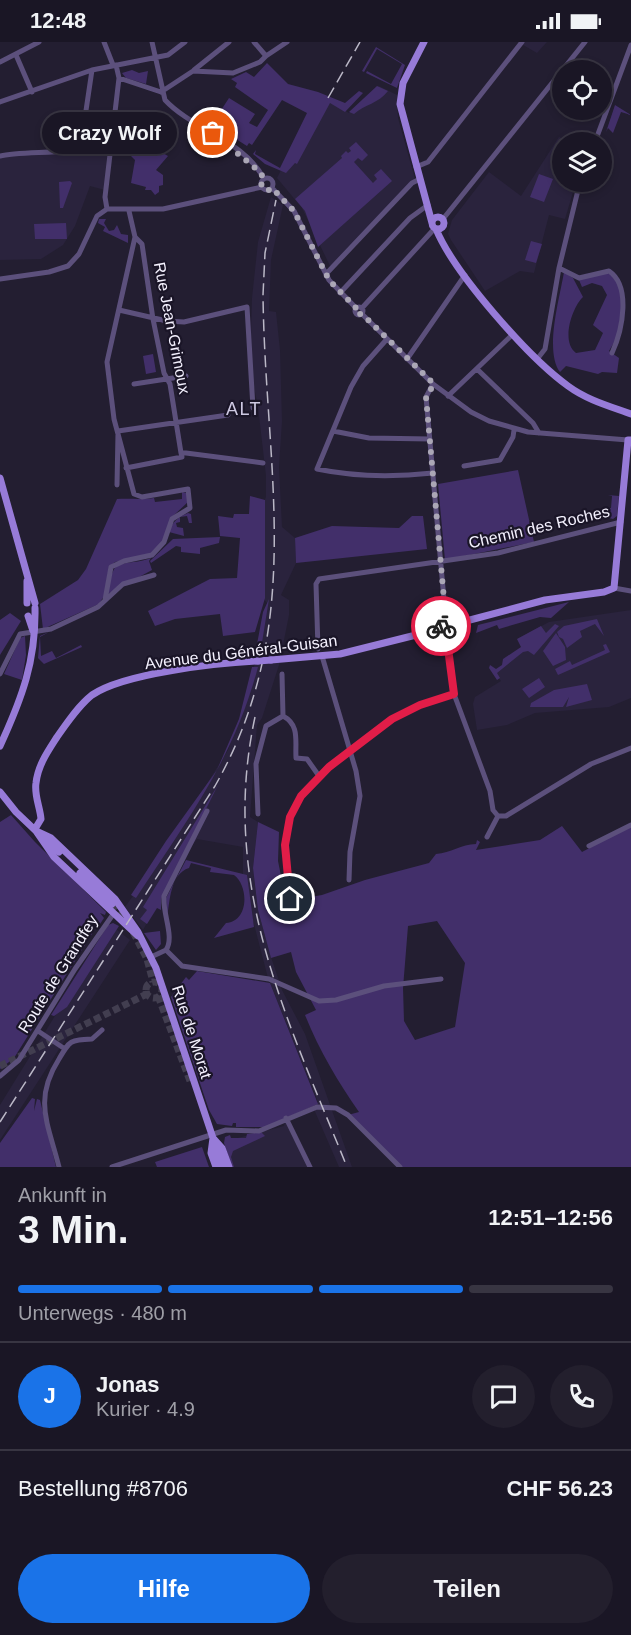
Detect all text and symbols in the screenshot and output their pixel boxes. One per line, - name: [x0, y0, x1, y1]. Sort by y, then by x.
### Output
- text: 12:48: [30, 8, 86, 33]
- map controls: [552, 60, 612, 192]
- button: locate: [552, 60, 612, 120]
- pin: [187, 107, 238, 158]
- callout: Crazy Wolf: [42, 112, 177, 154]
- icon: bag: [196, 116, 229, 149]
- text: Crazy Wolf: [58, 122, 161, 144]
- button: layers: [552, 132, 612, 192]
- street label: Rue Jean-Grimoux: [151, 260, 193, 396]
- district label: ALT: [226, 399, 262, 419]
- street label: Chemin des Roches: [467, 503, 611, 551]
- courier: [411, 596, 471, 656]
- icon: bike: [425, 610, 458, 643]
- street label: Avenue du Général-Guisan: [144, 632, 338, 672]
- pin: [264, 873, 315, 924]
- icon: home: [273, 882, 306, 915]
- street label: Route de Grandfey: [15, 912, 101, 1036]
- street label: Rue de Morat: [169, 983, 215, 1081]
- text: Ankunft in: [18, 1184, 107, 1206]
- text: 12:51–12:56: [488, 1205, 613, 1230]
- text: 3 Min.: [18, 1208, 129, 1251]
- text: Unterwegs · 480 m: [18, 1302, 187, 1324]
- button: chat: [472, 1365, 535, 1428]
- button: phone: [550, 1365, 613, 1428]
- text: Jonas: [96, 1372, 160, 1397]
- text: J: [43, 1383, 56, 1408]
- text: Kurier · 4.9: [96, 1398, 195, 1420]
- text: Bestellung #8706: [18, 1476, 188, 1501]
- text: CHF 56.23: [507, 1476, 613, 1501]
- button: Hilfe: [18, 1554, 310, 1623]
- button: Teilen: [322, 1554, 613, 1623]

